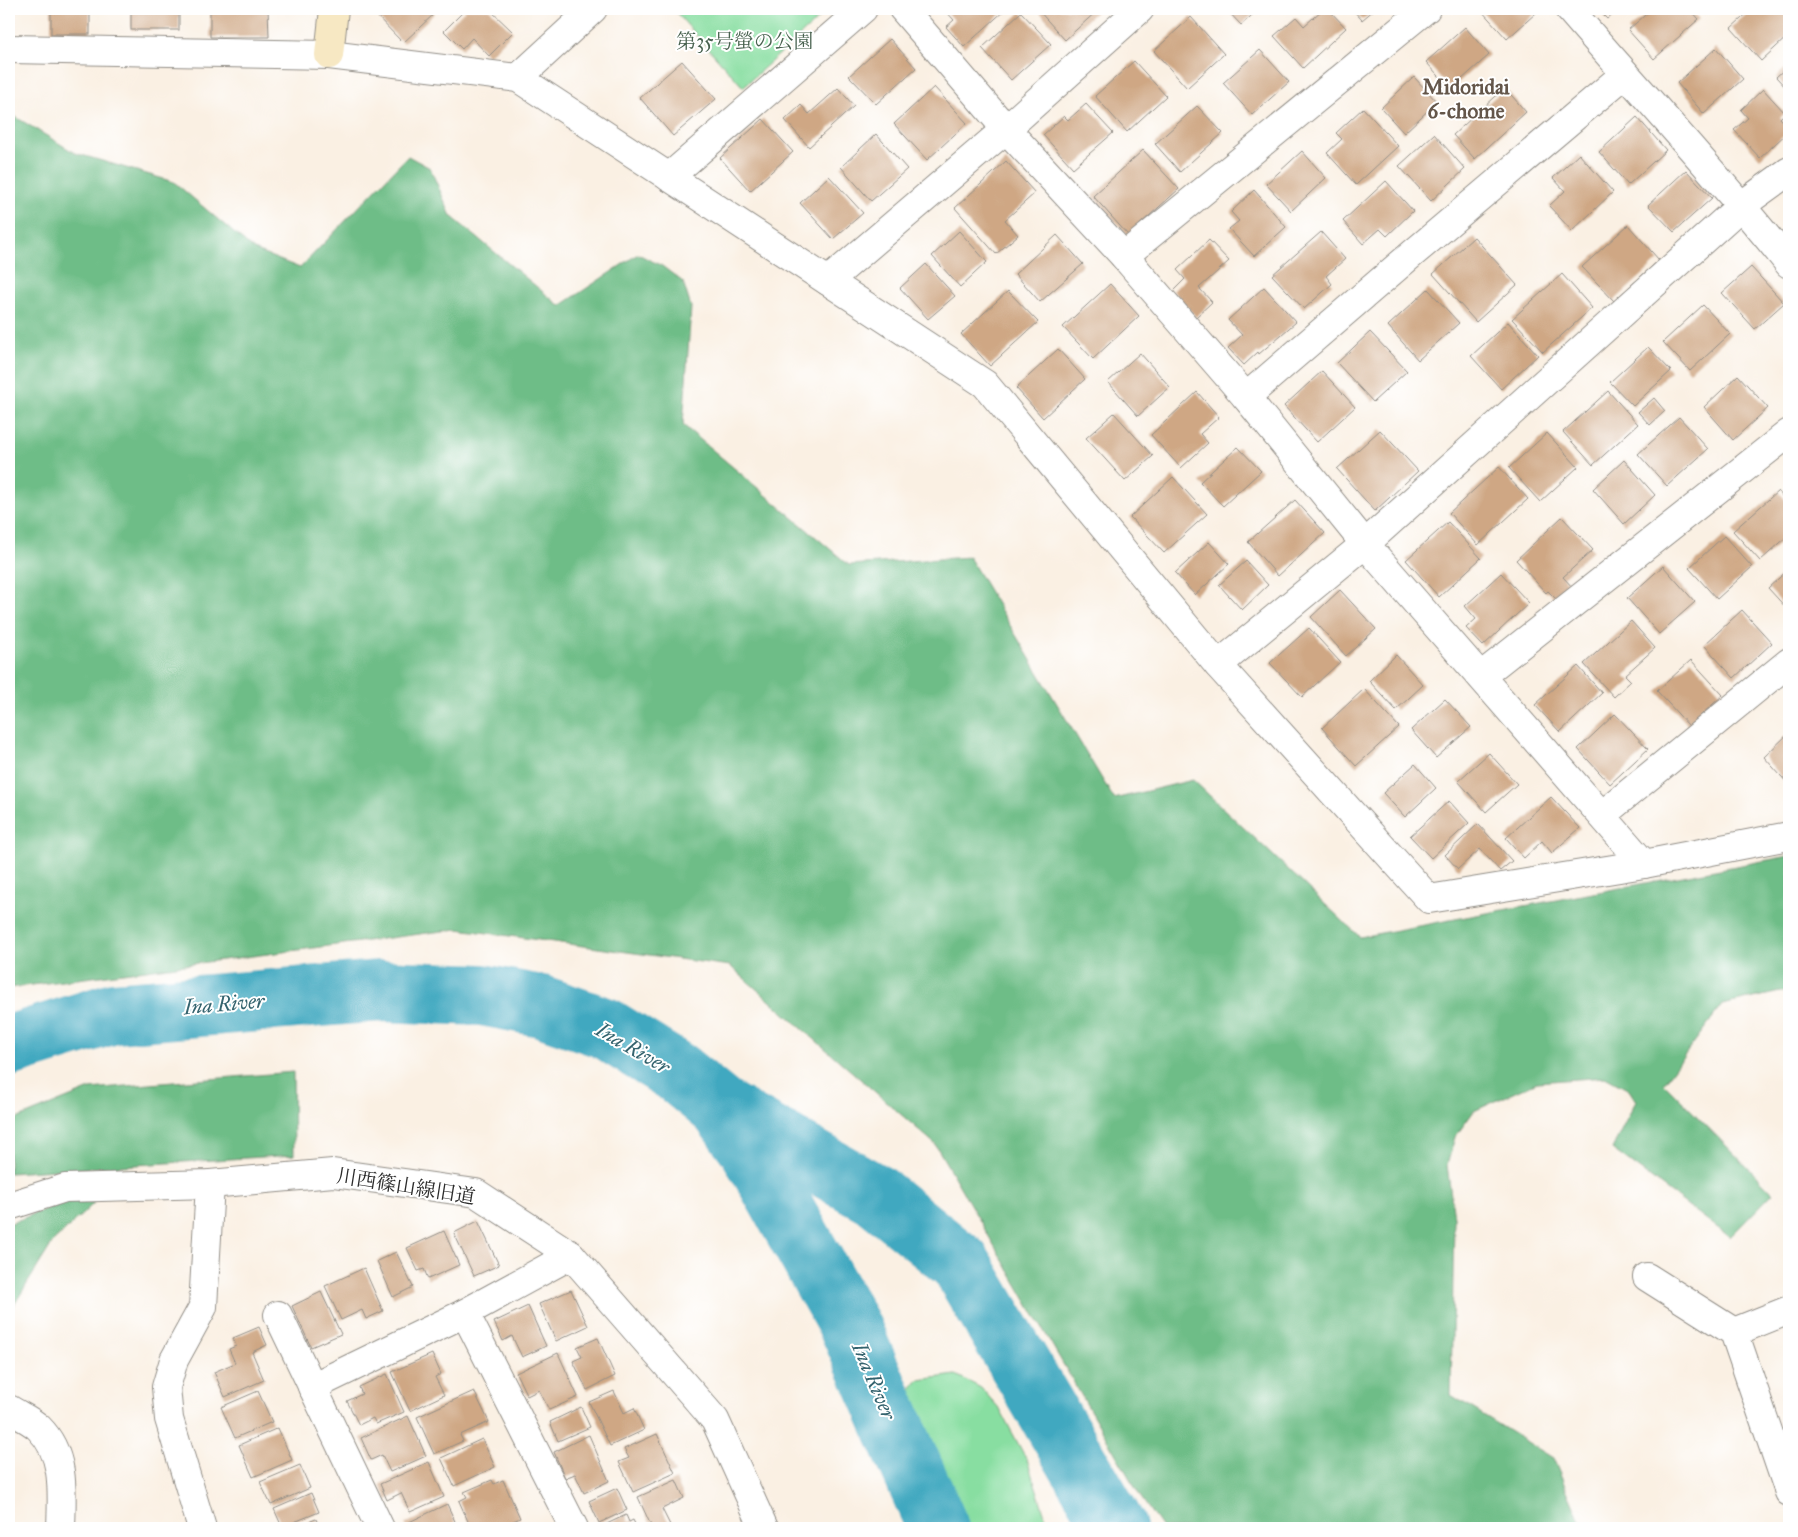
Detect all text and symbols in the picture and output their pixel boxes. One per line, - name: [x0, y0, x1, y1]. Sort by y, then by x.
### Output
- park label: 第35号螢の公園: [676, 29, 814, 53]
- district label: Midoridai 6-chome: [1422, 74, 1510, 124]
- water label: Ina River: [181, 987, 267, 1021]
- water label: Ina River: [590, 1016, 676, 1080]
- street label: 川西篠山線旧道: [335, 1163, 477, 1209]
- water label: Ina River: [846, 1338, 902, 1425]

